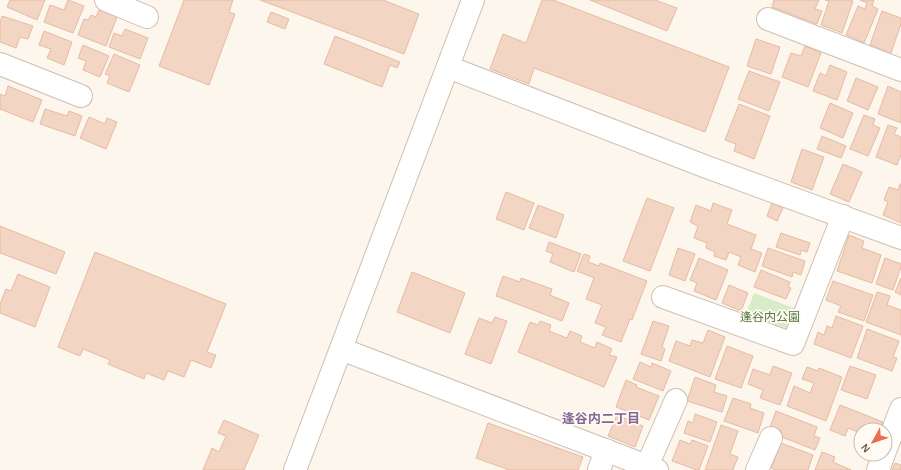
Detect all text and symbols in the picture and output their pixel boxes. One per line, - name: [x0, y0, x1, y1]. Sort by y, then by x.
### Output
- park label: 逢谷内公園: [740, 311, 800, 323]
- district label: 逢谷内二丁目: [562, 411, 640, 426]
- north arrow: [853, 422, 893, 462]
- text: N: [859, 442, 872, 455]

